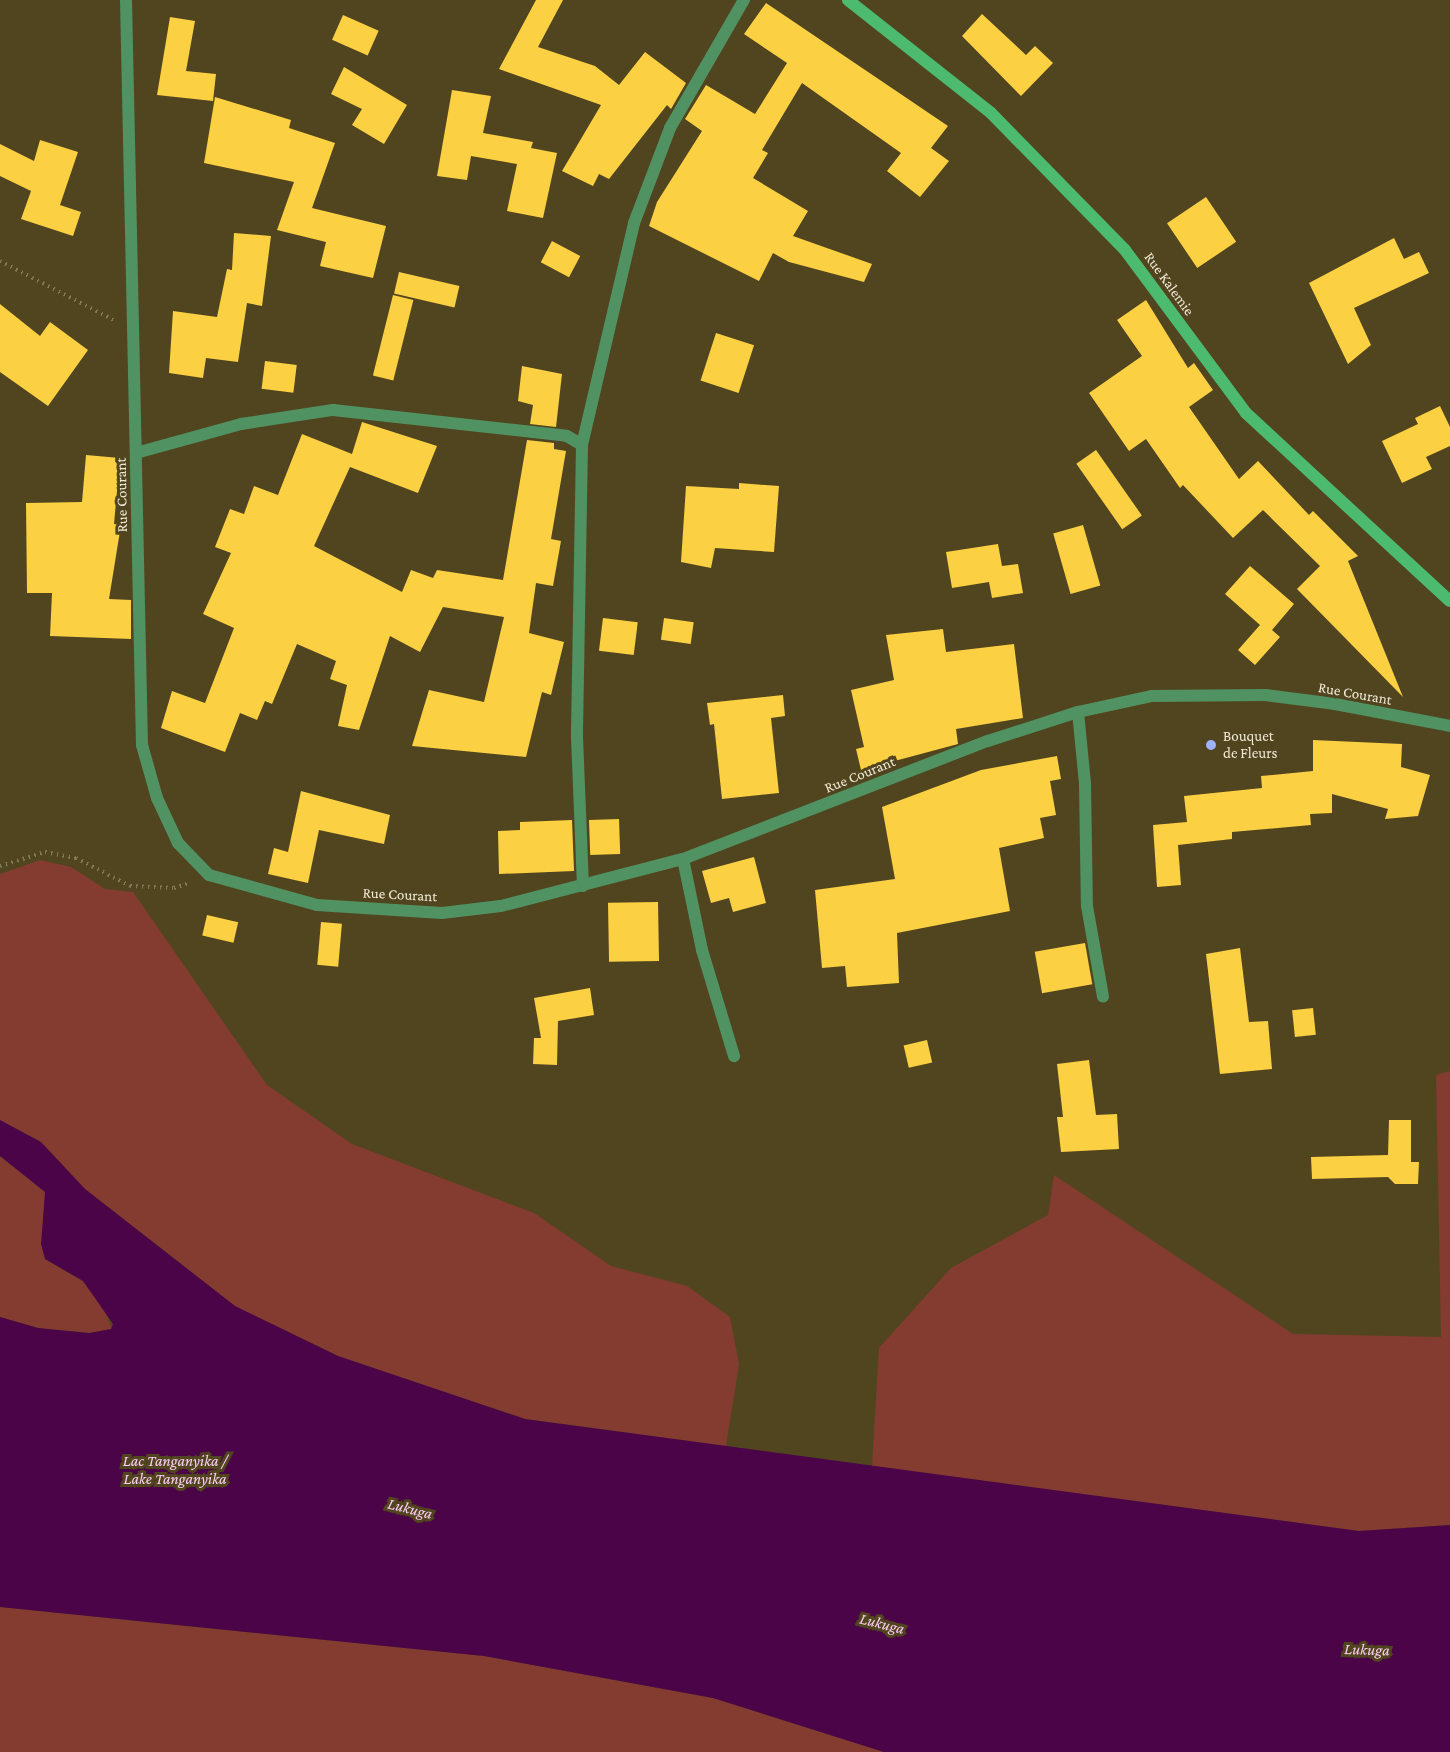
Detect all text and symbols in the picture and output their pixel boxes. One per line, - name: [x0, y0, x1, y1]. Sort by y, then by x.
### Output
- street label: Rue Kalemie: [1140, 249, 1198, 319]
- street label: Rue Courant: [112, 458, 132, 532]
- street label: Rue Courant: [1317, 679, 1393, 709]
- place label: Bouquet de Fleurs: [1223, 727, 1277, 762]
- marker: Bouquet de Fleurs: [1204, 738, 1218, 752]
- street label: Rue Courant: [822, 753, 898, 797]
- street label: Rue Courant: [362, 884, 438, 906]
- water label: Lac Tanganyika / Lake Tanganyika: [123, 1451, 227, 1489]
- water label: Lukuga: [386, 1494, 434, 1524]
- water label: Lukuga: [858, 1609, 906, 1639]
- water label: Lukuga: [1344, 1640, 1390, 1660]

